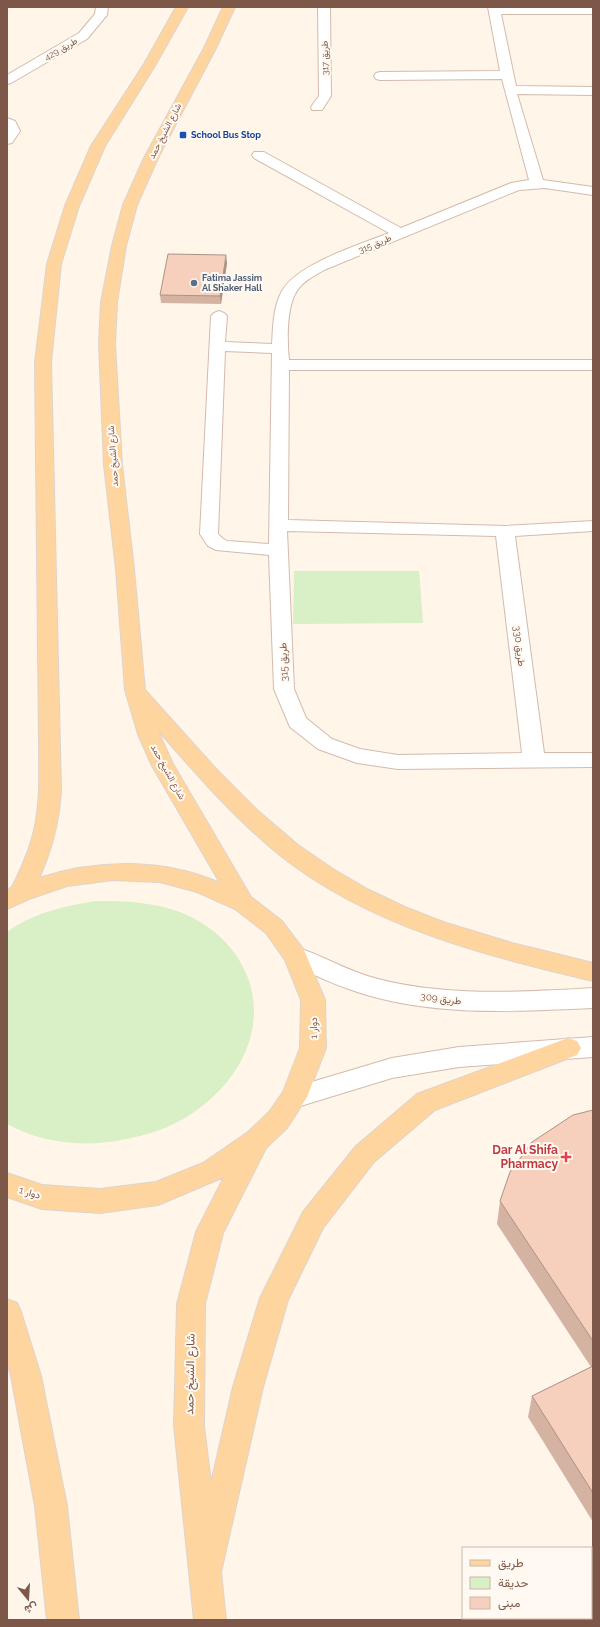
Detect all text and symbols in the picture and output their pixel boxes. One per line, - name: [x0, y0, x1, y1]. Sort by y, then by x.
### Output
- street label: طريق 429: [43, 36, 80, 63]
- street label: طريق 317: [320, 40, 331, 75]
- street label: شارع الشيخ حمد: [147, 102, 184, 161]
- marker: School Bus Stop: [178, 130, 188, 140]
- place label: School Bus Stop: [191, 130, 261, 140]
- street label: طريق 315: [357, 233, 394, 256]
- place label: Fatima Jassim Al Shaker Hall: [202, 273, 262, 293]
- marker: Fatima Jassim Al Shaker Hall: [189, 278, 199, 288]
- street label: شارع الشيخ حمد: [106, 425, 121, 487]
- street label: طريق 330: [511, 625, 527, 667]
- street label: طريق 315: [277, 642, 291, 682]
- street label: شارع الشيخ حمد: [148, 743, 187, 802]
- street label: طريق 309: [420, 991, 462, 1008]
- street label: دوار 1: [308, 1017, 320, 1039]
- place label: Dar Al Shifa Pharmacy: [492, 1143, 558, 1171]
- marker: Dar Al Shifa Pharmacy: [561, 1152, 571, 1162]
- street label: دوار 1: [18, 1184, 42, 1202]
- street label: شارع الشيخ حمد: [182, 1333, 200, 1415]
- legend: [462, 1547, 592, 1619]
- text: طريق: [498, 1556, 524, 1571]
- text: حديقة: [498, 1576, 528, 1590]
- north arrow: [8, 1579, 48, 1619]
- text: مبنى: [498, 1596, 520, 1611]
- text: ش: [23, 1600, 39, 1616]

